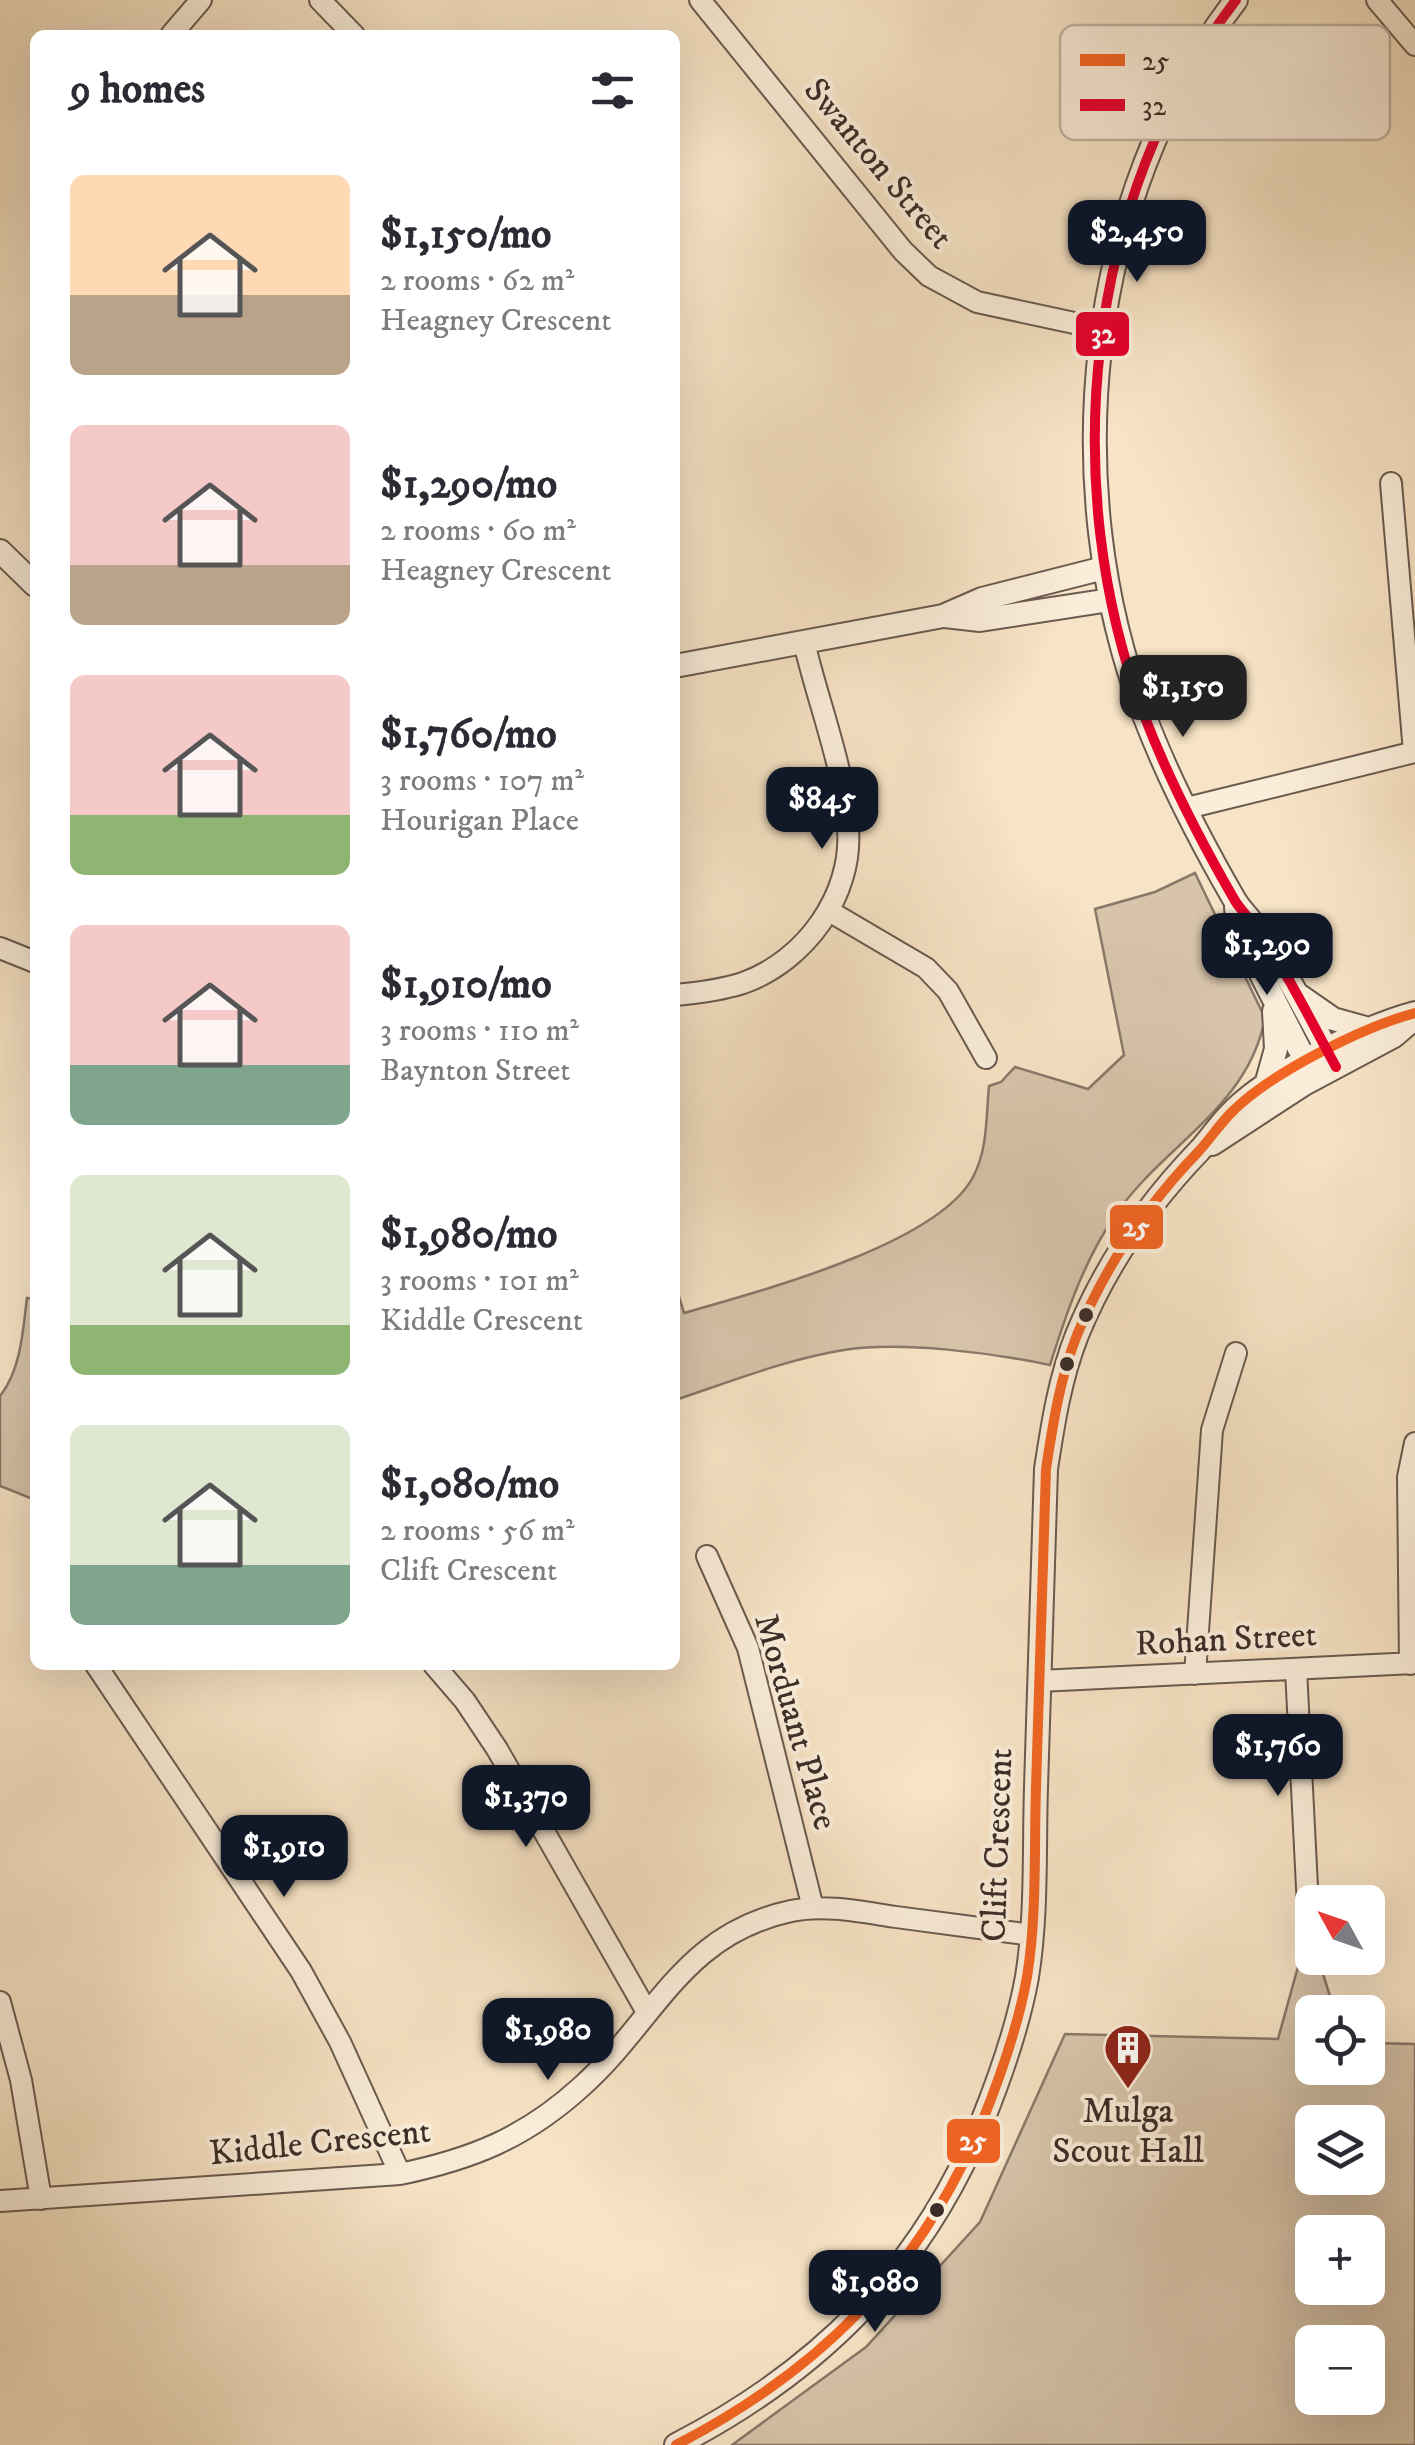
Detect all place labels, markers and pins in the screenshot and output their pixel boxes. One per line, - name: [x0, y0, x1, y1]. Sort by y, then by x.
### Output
- pin: $2,450: [1056, 200, 1218, 285]
- pin: $1,150: [1102, 655, 1264, 740]
- pin: $845: [763, 767, 881, 852]
- pin: $1,290: [1186, 913, 1348, 998]
- unlabelled marker: [1076, 1305, 1096, 1325]
- unlabelled marker: [1057, 1354, 1077, 1374]
- pin: $1,760: [1197, 1714, 1359, 1799]
- pin: $1,370: [445, 1765, 607, 1850]
- pin: $1,910: [203, 1815, 365, 1900]
- pin: $1,980: [467, 1998, 629, 2083]
- building icon: Mulga Scout Hall: [1102, 2022, 1154, 2090]
- place label: Mulga Scout Hall: [1052, 2090, 1204, 2174]
- unlabelled marker: [927, 2200, 947, 2220]
- pin: $1,080: [794, 2250, 956, 2335]

